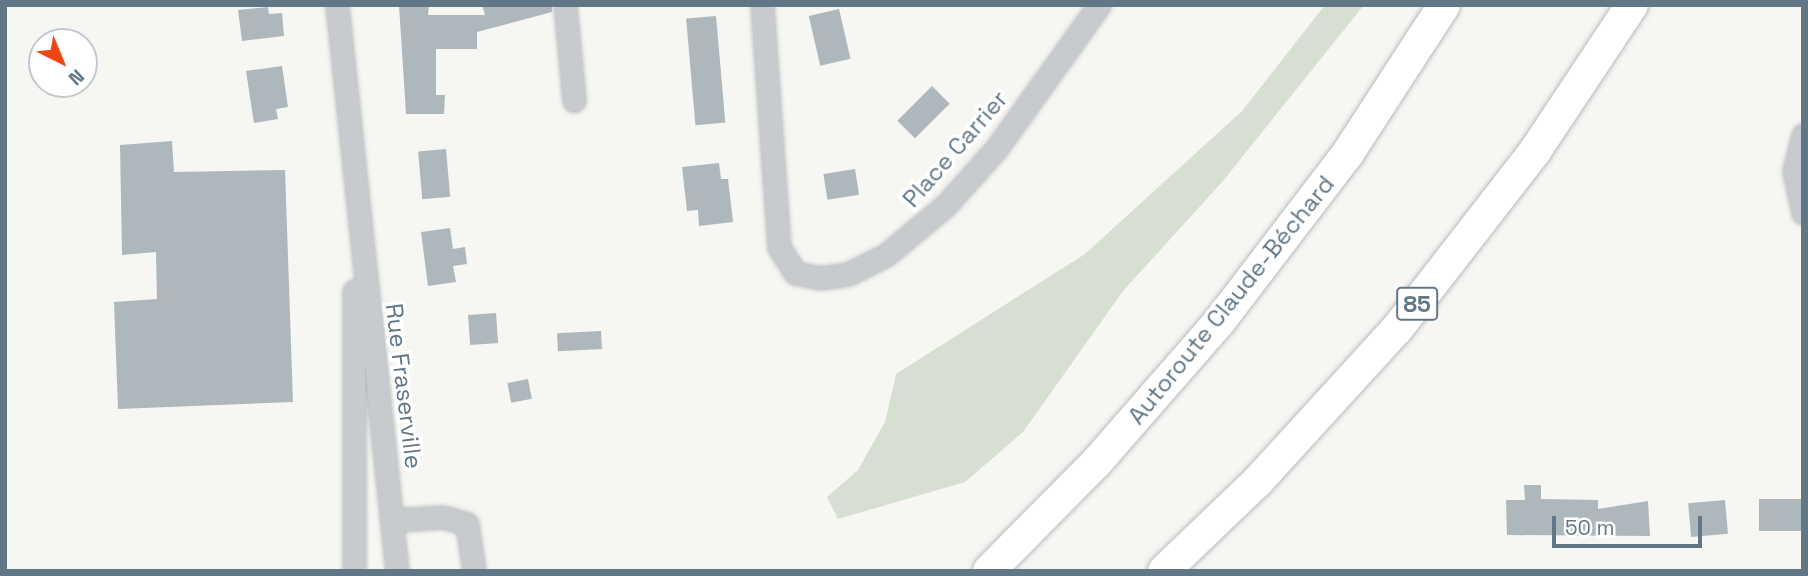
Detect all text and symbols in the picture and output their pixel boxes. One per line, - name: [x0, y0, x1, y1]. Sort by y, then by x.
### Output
- north arrow: [28, 28, 98, 98]
- text: N: [63, 64, 89, 91]
- street label: Place Carrier: [897, 85, 1013, 213]
- street label: Autoroute Claude-Béchard: [1122, 170, 1340, 430]
- road number: 85: [1396, 284, 1438, 324]
- street label: Rue Fraserville: [380, 302, 428, 470]
- scale bar: [1556, 503, 1706, 546]
- text: 50 m: [1565, 514, 1615, 541]

